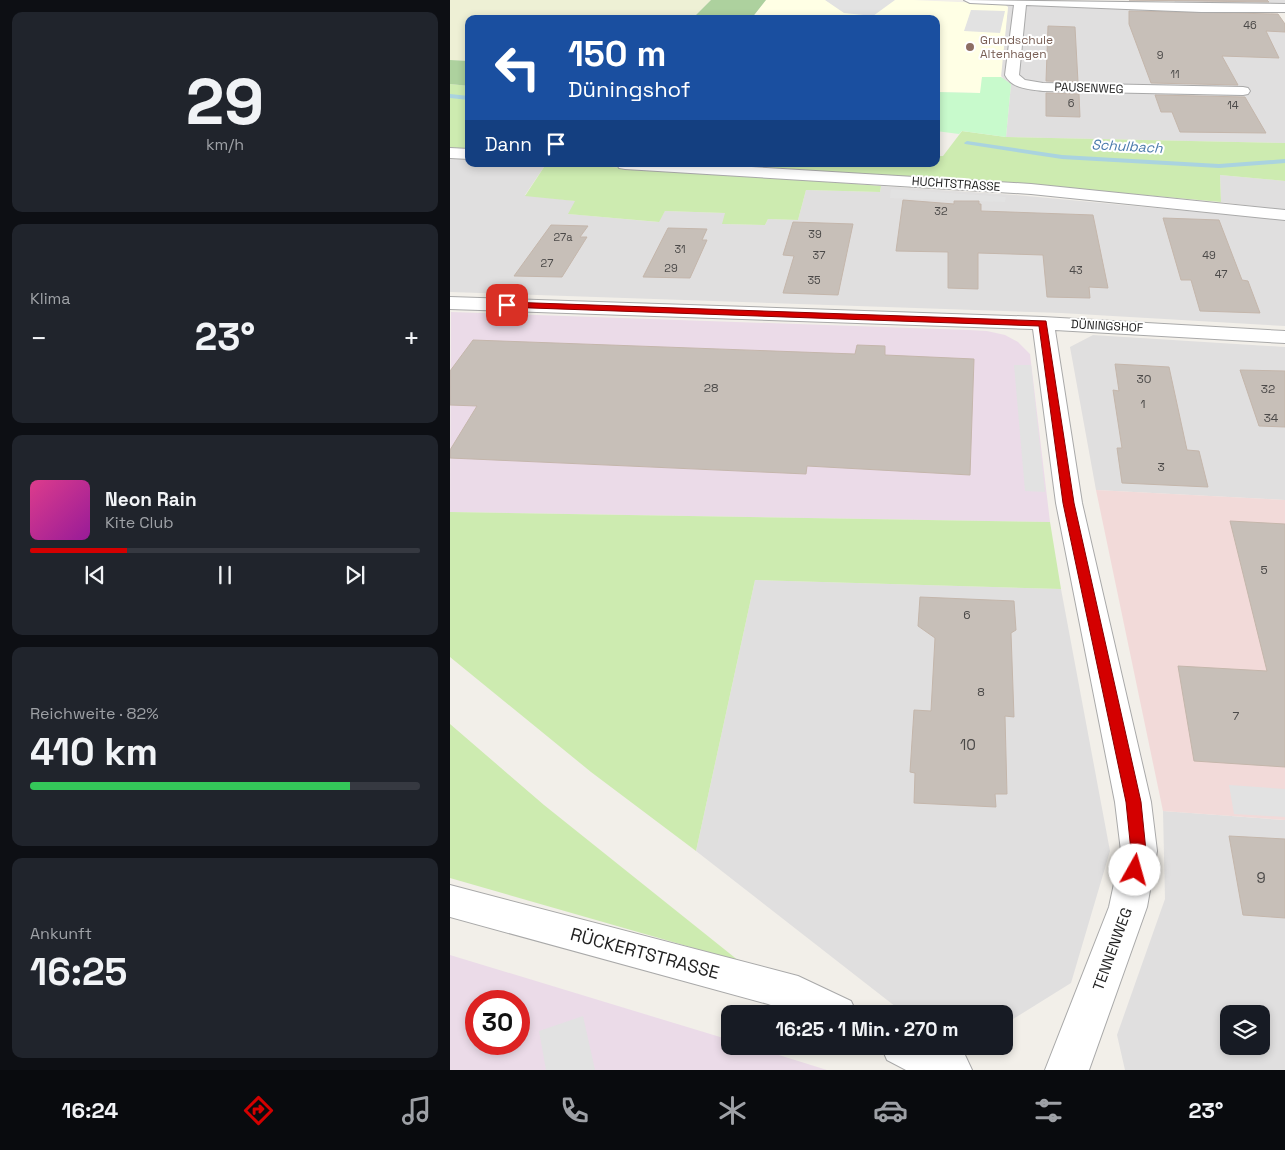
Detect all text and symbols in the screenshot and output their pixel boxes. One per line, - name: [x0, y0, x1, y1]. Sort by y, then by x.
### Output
- house number: 46: [1243, 18, 1257, 32]
- text: 150 m: [568, 32, 666, 76]
- place label: Grundschule Altenhagen: [980, 32, 1053, 62]
- icon: left: [485, 35, 550, 100]
- marker: Grundschule Altenhagen: [964, 41, 976, 53]
- house number: 9: [1157, 48, 1164, 62]
- text: 29: [186, 60, 264, 143]
- house number: 11: [1170, 67, 1180, 81]
- text: Düningshof: [568, 75, 691, 103]
- street label: PAUSENWEG: [1054, 79, 1124, 97]
- house number: 6: [1068, 96, 1075, 110]
- house number: 14: [1227, 98, 1239, 112]
- icon: arrive: [542, 130, 570, 158]
- text: Dann: [485, 132, 532, 157]
- text: km/h: [206, 134, 244, 155]
- water label: Schulbach: [1091, 135, 1163, 157]
- street label: HUCHTSTRASSE: [911, 173, 1001, 195]
- house number: 32: [934, 204, 948, 218]
- house number: 39: [808, 227, 822, 241]
- house number: 27a: [553, 230, 573, 244]
- house number: 31: [674, 242, 686, 256]
- house number: 37: [813, 248, 825, 262]
- house number: 49: [1202, 248, 1216, 262]
- house number: 27: [541, 256, 553, 270]
- house number: 29: [664, 261, 678, 275]
- house number: 43: [1069, 263, 1083, 277]
- house number: 47: [1215, 267, 1227, 281]
- house number: 35: [807, 273, 821, 287]
- pin: [486, 284, 528, 326]
- text: Klima: [30, 288, 71, 309]
- icon: arrive: [493, 291, 521, 319]
- text: 23°: [195, 313, 255, 361]
- street label: DÜNINGSHOF: [1070, 316, 1144, 336]
- text: −: [30, 320, 47, 356]
- text: +: [403, 320, 420, 356]
- house number: 30: [1137, 371, 1151, 387]
- house number: 28: [704, 380, 718, 396]
- house number: 32: [1261, 381, 1275, 397]
- house number: 1: [1140, 396, 1146, 412]
- house number: 34: [1264, 410, 1279, 426]
- house number: 3: [1157, 459, 1165, 475]
- text: Neon Rain: [105, 487, 197, 512]
- text: Kite Club: [105, 512, 174, 533]
- icon: previous: [81, 561, 109, 589]
- icon: pause: [211, 561, 239, 589]
- icon: next: [341, 561, 369, 589]
- house number: 5: [1260, 562, 1268, 578]
- house number: 6: [963, 607, 971, 623]
- house number: 8: [977, 684, 985, 700]
- text: Reichweite · 82%: [30, 703, 159, 724]
- house number: 7: [1233, 708, 1240, 724]
- text: 410 km: [30, 728, 158, 776]
- house number: 10: [960, 735, 976, 754]
- position arrow: [1108, 843, 1160, 895]
- house number: 9: [1256, 868, 1266, 887]
- street label: TENNENWEG: [1088, 905, 1136, 993]
- street label: RÜCKERTSTRASSE: [568, 922, 722, 984]
- text: Ankunft: [30, 923, 92, 944]
- text: 16:25: [30, 948, 127, 996]
- speed limit sign: 30: [465, 990, 530, 1055]
- map controls: [1220, 1005, 1270, 1055]
- button: layers: [1220, 1005, 1270, 1055]
- text: 16:25 · 1 Min. · 270 m: [775, 1017, 959, 1042]
- icon: directions: [241, 1093, 276, 1128]
- icon: music: [399, 1093, 434, 1128]
- icon: phone: [557, 1093, 592, 1128]
- icon: climate: [715, 1093, 750, 1128]
- icon: car: [873, 1093, 908, 1128]
- icon: filters: [1031, 1093, 1066, 1128]
- text: 16:24: [61, 1096, 118, 1124]
- text: 23°: [1188, 1096, 1224, 1124]

